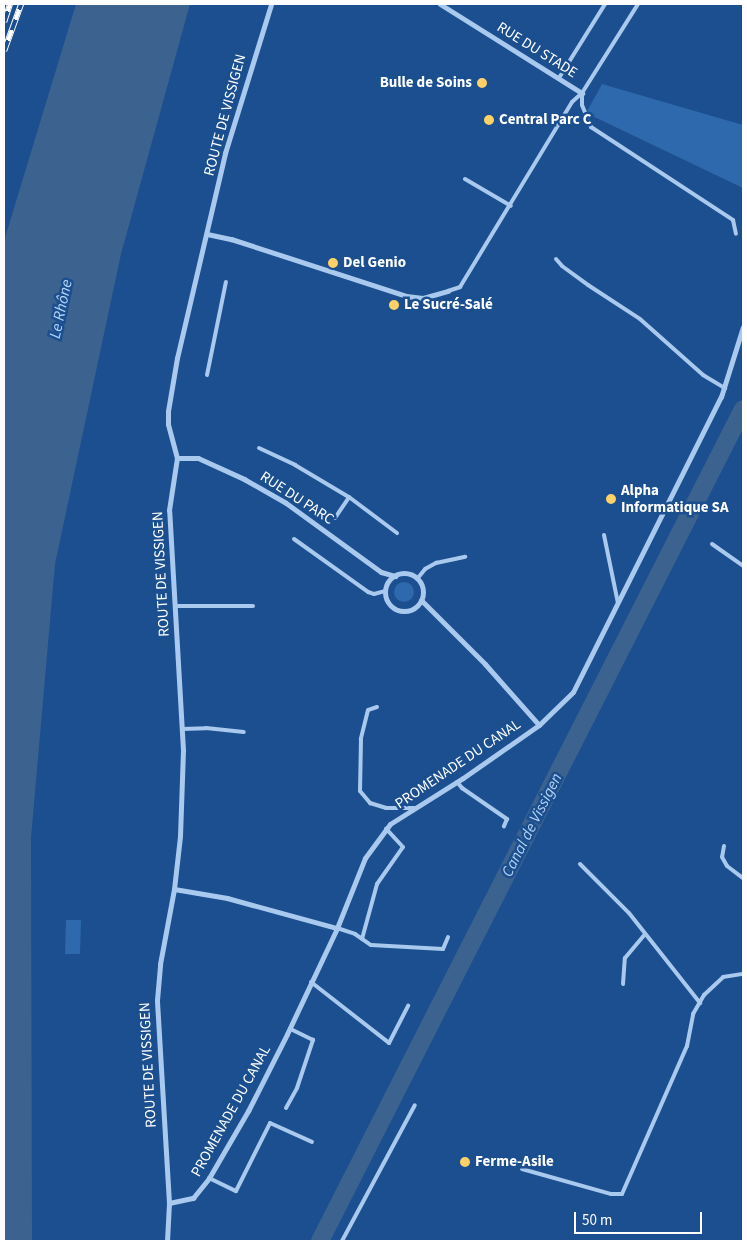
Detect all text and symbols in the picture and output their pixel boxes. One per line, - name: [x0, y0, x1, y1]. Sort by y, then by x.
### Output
- street label: RUE DU STADE: [493, 18, 581, 82]
- street label: ROUTE DE VISSIGEN: [200, 52, 250, 178]
- place label: Bulle de Soins: [380, 74, 472, 92]
- marker: Bulle de Soins: [476, 77, 488, 89]
- place label: Central Parc C: [499, 111, 591, 129]
- marker: Central Parc C: [483, 114, 495, 126]
- place label: Del Genio: [343, 254, 406, 272]
- marker: Del Genio: [327, 257, 339, 269]
- water label: Le Rhône: [45, 278, 77, 340]
- place label: Le Sucré-Salé: [404, 296, 493, 314]
- marker: Le Sucré-Salé: [388, 299, 400, 311]
- street label: RUE DU PARC: [257, 468, 337, 528]
- place label: Alpha Informatique SA: [621, 481, 729, 516]
- marker: Alpha Informatique SA: [605, 493, 617, 505]
- street label: ROUTE DE VISSIGEN: [149, 511, 173, 637]
- street label: PROMENADE DU CANAL: [392, 715, 524, 813]
- water label: Canal de Vissigen: [498, 770, 566, 880]
- street label: ROUTE DE VISSIGEN: [136, 1002, 160, 1128]
- street label: PROMENADE DU CANAL: [187, 1042, 275, 1180]
- place label: Ferme-Asile: [475, 1153, 554, 1171]
- marker: Ferme-Asile: [459, 1156, 471, 1168]
- scale bar: [577, 1202, 704, 1234]
- text: 50 m: [582, 1210, 612, 1231]

